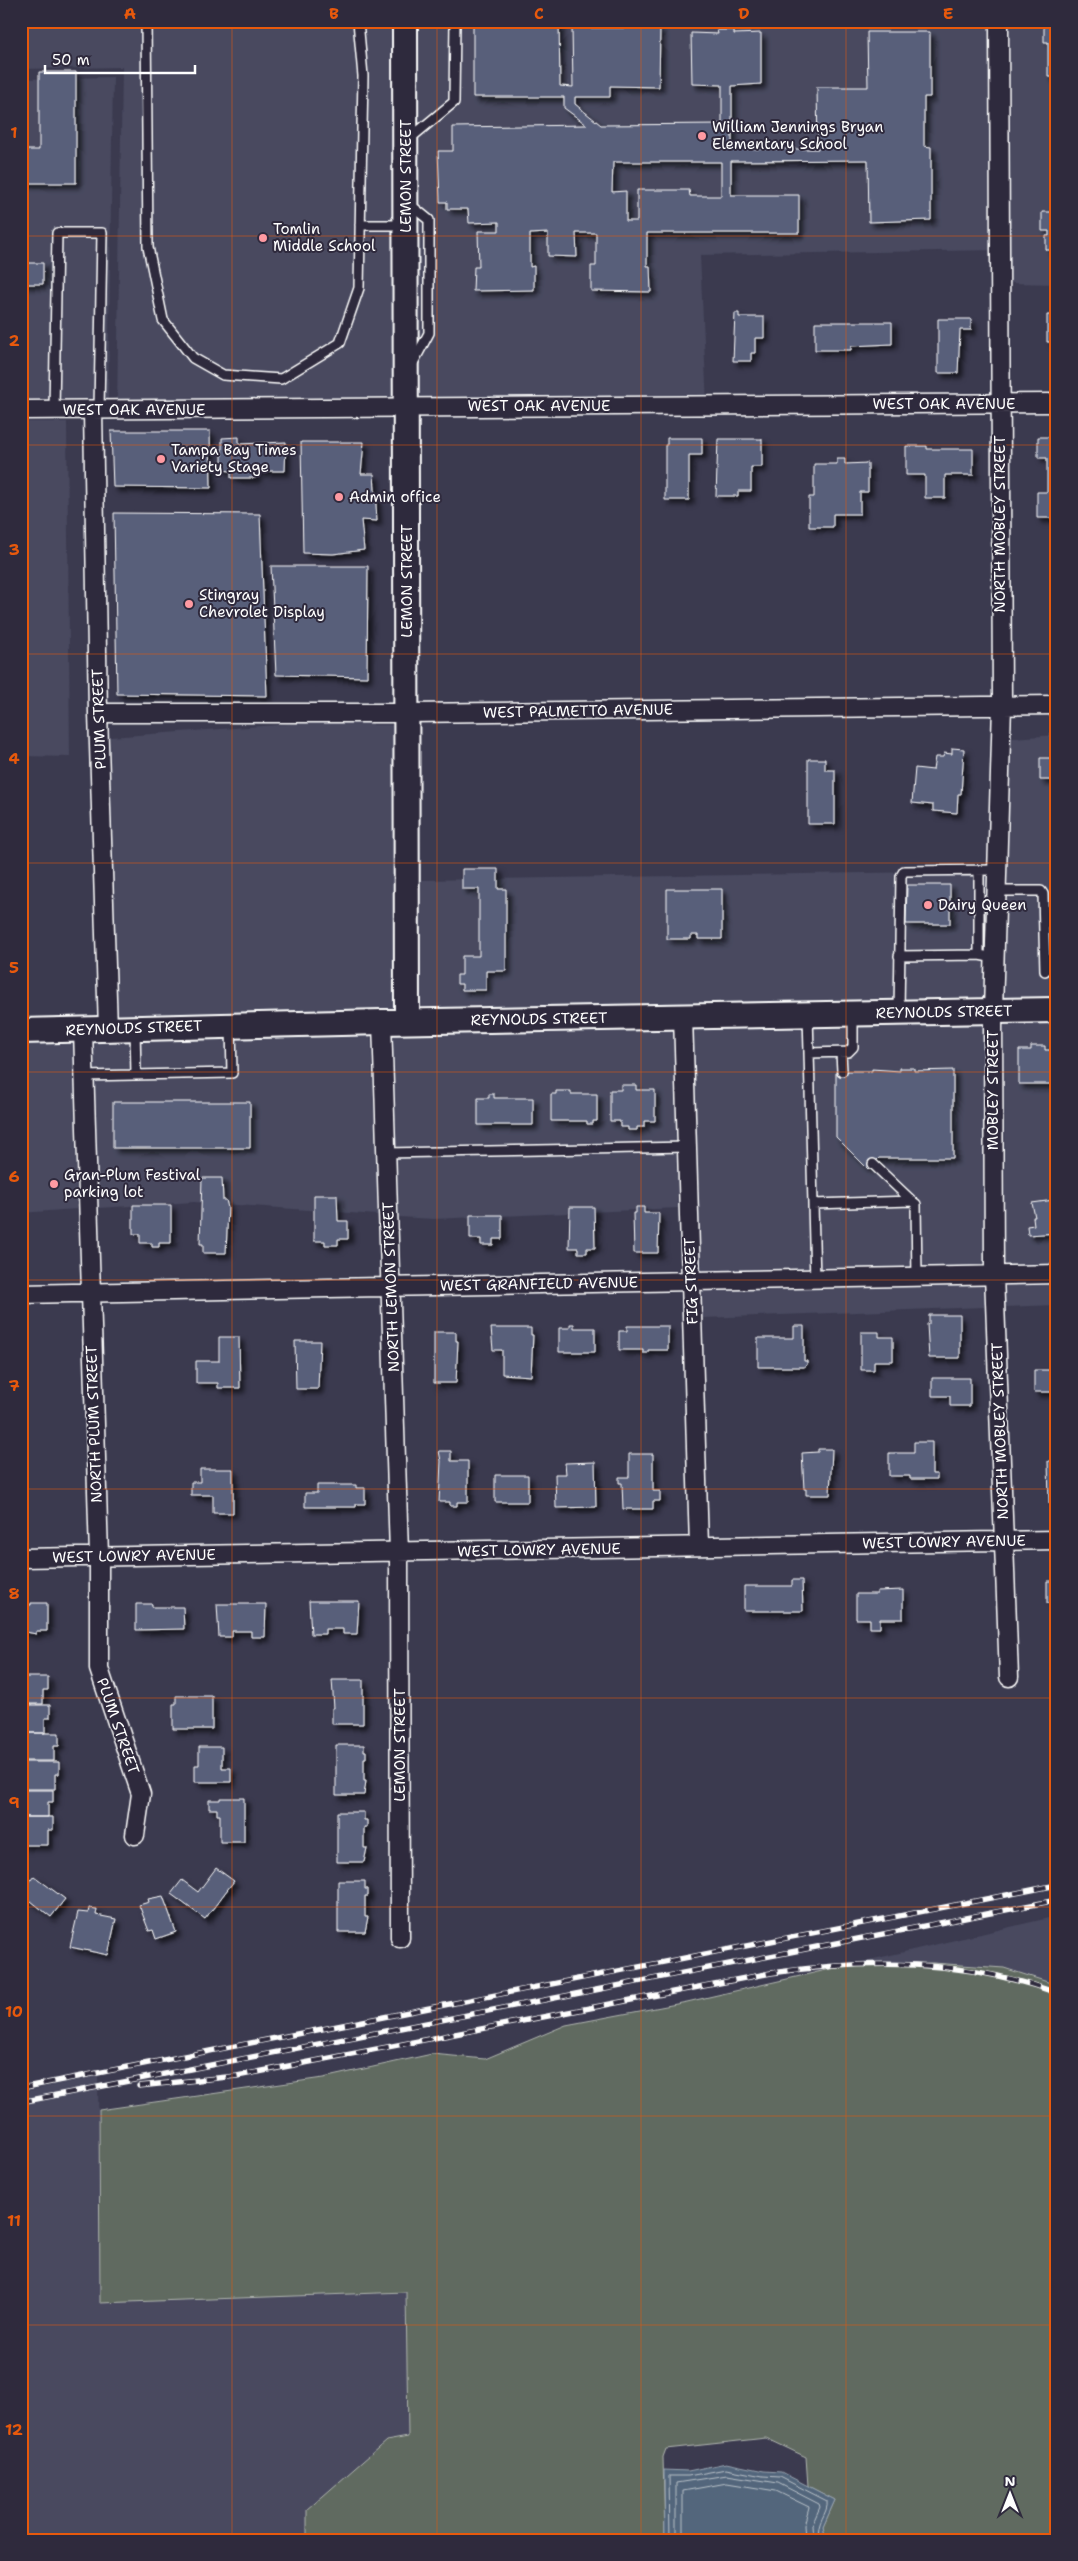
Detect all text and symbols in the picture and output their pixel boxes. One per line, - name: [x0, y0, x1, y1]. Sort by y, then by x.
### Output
- text: A: [124, 3, 136, 24]
- text: B: [329, 3, 339, 24]
- text: C: [534, 3, 544, 24]
- text: D: [738, 3, 750, 24]
- text: E: [943, 3, 953, 24]
- scale bar: [45, 42, 195, 74]
- text: 50 m: [52, 50, 90, 70]
- place label: William Jennings Bryan Elementary School: [712, 117, 883, 154]
- street label: LEMON STREET: [396, 119, 416, 233]
- text: 1: [10, 122, 18, 143]
- marker: William Jennings Bryan Elementary School: [696, 130, 708, 142]
- place label: Tomlin Middle School: [273, 219, 376, 256]
- marker: Tomlin Middle School: [257, 232, 269, 244]
- text: 2: [8, 330, 20, 351]
- street label: WEST OAK AVENUE: [873, 394, 1015, 414]
- street label: WEST OAK AVENUE: [468, 396, 610, 416]
- street label: WEST OAK AVENUE: [63, 400, 205, 420]
- street label: NORTH MOBLEY STREET: [990, 435, 1010, 613]
- place label: Tampa Bay Times Variety Stage: [171, 440, 297, 477]
- marker: Tampa Bay Times Variety Stage: [155, 453, 167, 465]
- place label: Admin office: [349, 487, 441, 507]
- marker: Admin office: [333, 491, 345, 503]
- street label: LEMON STREET: [397, 524, 417, 638]
- text: 3: [8, 539, 20, 560]
- place label: Stingray Chevrolet Display: [199, 585, 325, 622]
- marker: Stingray Chevrolet Display: [183, 598, 195, 610]
- street label: PLUM STREET: [87, 668, 111, 770]
- street label: WEST PALMETTO AVENUE: [483, 699, 673, 723]
- text: 4: [8, 748, 20, 769]
- place label: Dairy Queen: [938, 895, 1027, 915]
- marker: Dairy Queen: [922, 899, 934, 911]
- text: 5: [9, 957, 19, 978]
- street label: REYNOLDS STREET: [875, 1001, 1013, 1023]
- street label: REYNOLDS STREET: [470, 1008, 608, 1030]
- street label: REYNOLDS STREET: [65, 1016, 203, 1040]
- street label: MOBLEY STREET: [983, 1030, 1003, 1150]
- place label: Gran-Plum Festival parking lot: [64, 1165, 201, 1202]
- text: 6: [8, 1166, 20, 1187]
- marker: Gran-Plum Festival parking lot: [48, 1178, 60, 1190]
- street label: NORTH LEMON STREET: [378, 1202, 404, 1372]
- street label: FIG STREET: [679, 1237, 703, 1325]
- street label: WEST GRANFIELD AVENUE: [440, 1272, 638, 1296]
- street label: NORTH MOBLEY STREET: [987, 1342, 1013, 1520]
- street label: NORTH PLUM STREET: [81, 1345, 107, 1503]
- text: 7: [8, 1375, 20, 1396]
- street label: WEST LOWRY AVENUE: [862, 1531, 1026, 1553]
- street label: WEST LOWRY AVENUE: [457, 1539, 621, 1561]
- street label: WEST LOWRY AVENUE: [52, 1545, 216, 1567]
- text: 8: [8, 1583, 20, 1604]
- street label: PLUM STREET: [92, 1675, 144, 1777]
- street label: LEMON STREET: [390, 1688, 410, 1802]
- text: 9: [8, 1792, 20, 1813]
- text: 10: [5, 2001, 23, 2022]
- text: 11: [7, 2210, 21, 2231]
- text: 12: [5, 2419, 23, 2440]
- north arrow: [986, 2468, 1036, 2518]
- text: N: [1004, 2472, 1016, 2490]

